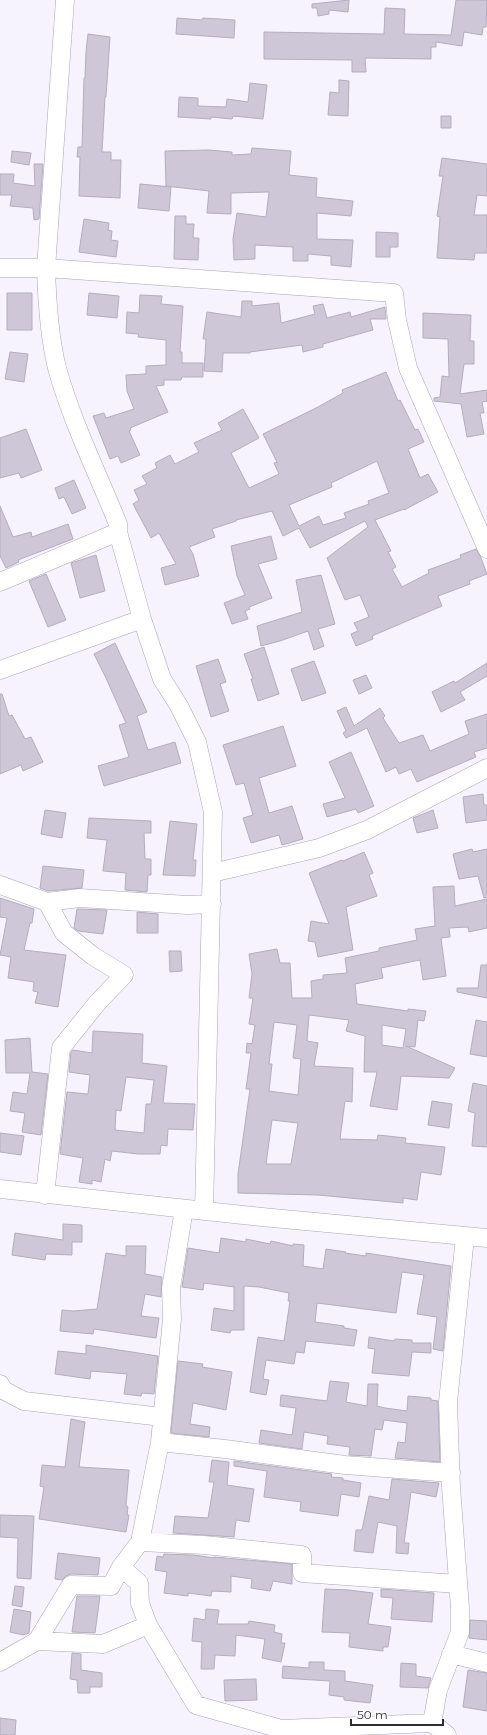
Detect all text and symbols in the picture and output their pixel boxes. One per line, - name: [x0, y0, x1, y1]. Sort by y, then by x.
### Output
- scale bar: [351, 1701, 443, 1727]
- text: 50 m: [357, 1707, 388, 1722]

